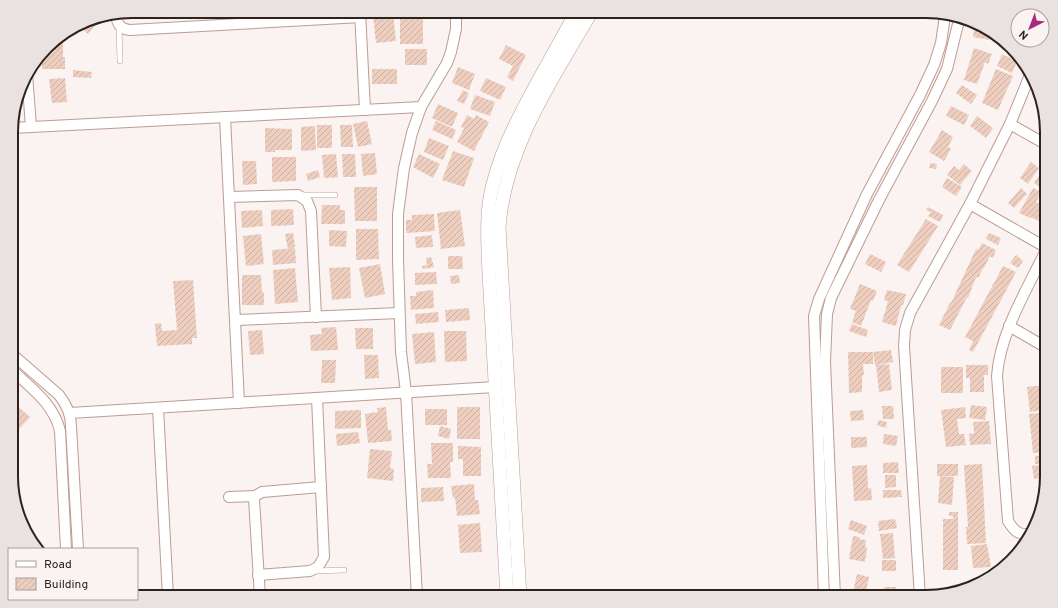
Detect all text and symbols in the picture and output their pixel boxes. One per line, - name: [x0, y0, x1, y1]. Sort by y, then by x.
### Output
- north arrow: [1010, 8, 1050, 48]
- text: N: [1016, 27, 1032, 43]
- legend: [8, 548, 138, 600]
- text: Road: [44, 557, 72, 573]
- text: Building: [44, 577, 88, 593]

